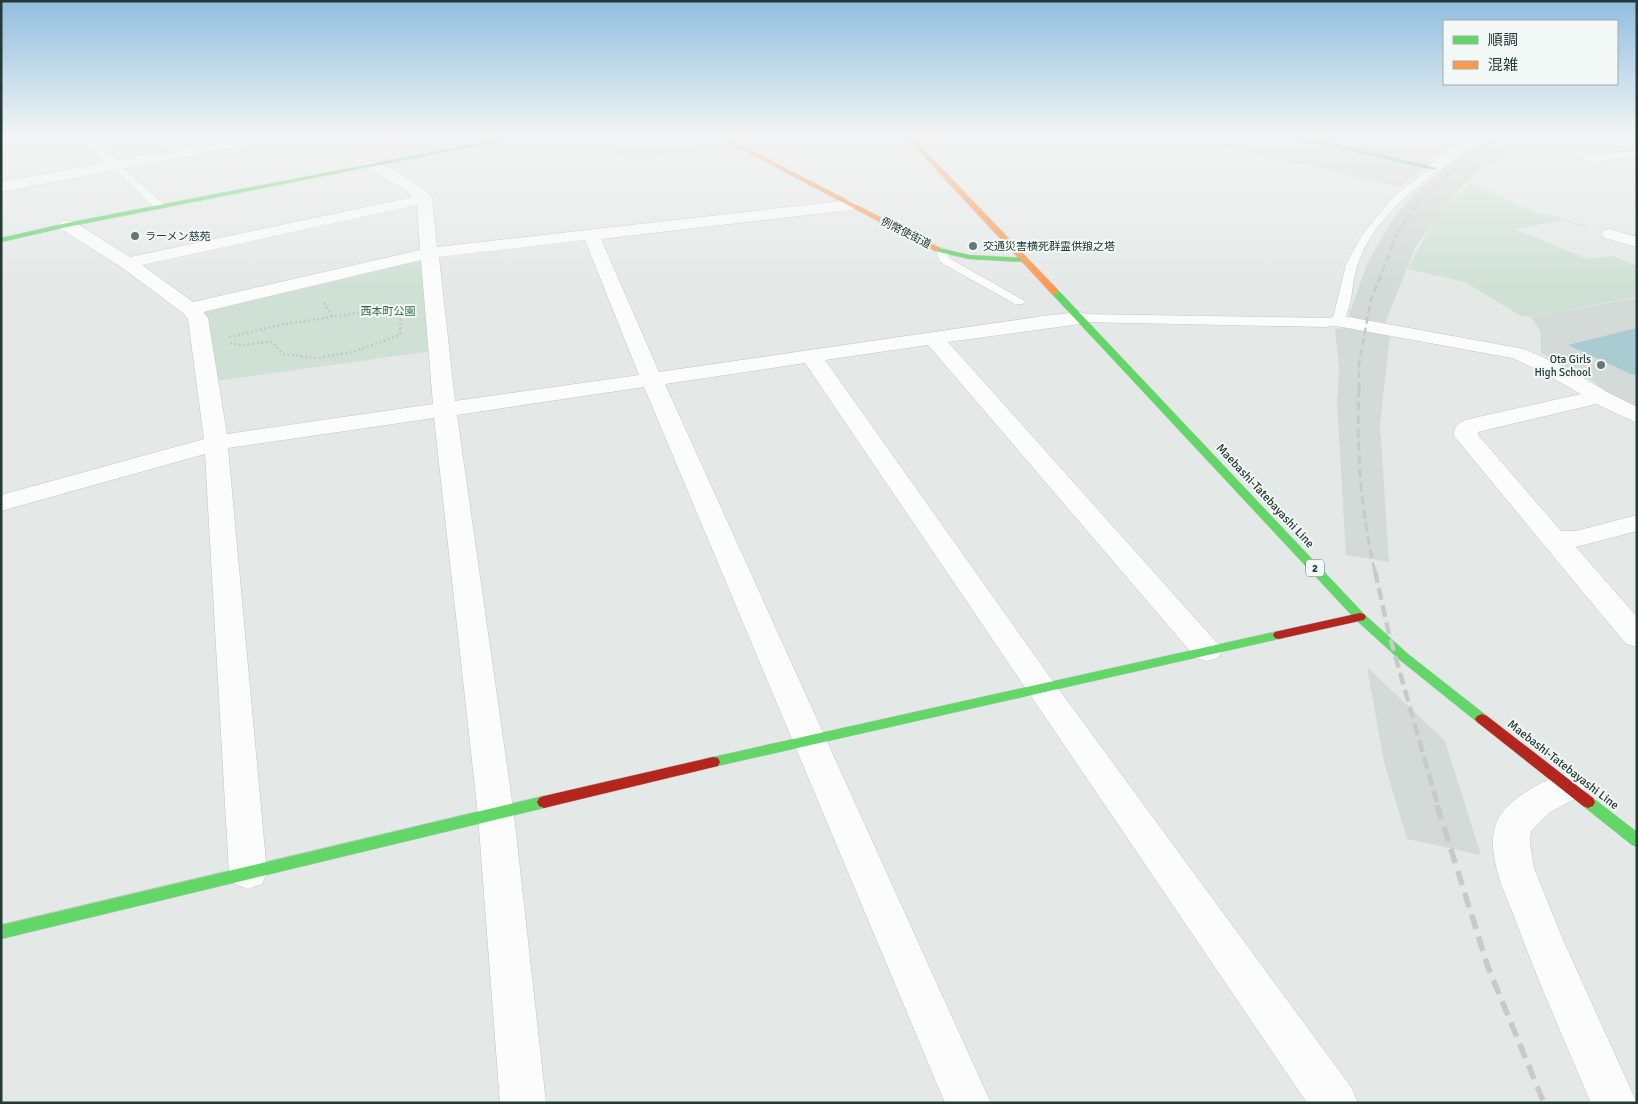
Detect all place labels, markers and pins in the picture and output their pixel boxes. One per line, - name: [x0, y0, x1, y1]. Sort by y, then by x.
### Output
- marker: ラーメン慈苑: [129, 230, 141, 242]
- place label: ラーメン慈苑: [145, 230, 211, 243]
- marker: 交通災害横死群霊供羪之塔: [967, 240, 979, 252]
- place label: 交通災害横死群霊供羪之塔: [983, 240, 1115, 253]
- place label: Ota Girls High School: [1534, 353, 1591, 379]
- marker: Ota Girls High School: [1595, 359, 1607, 371]

